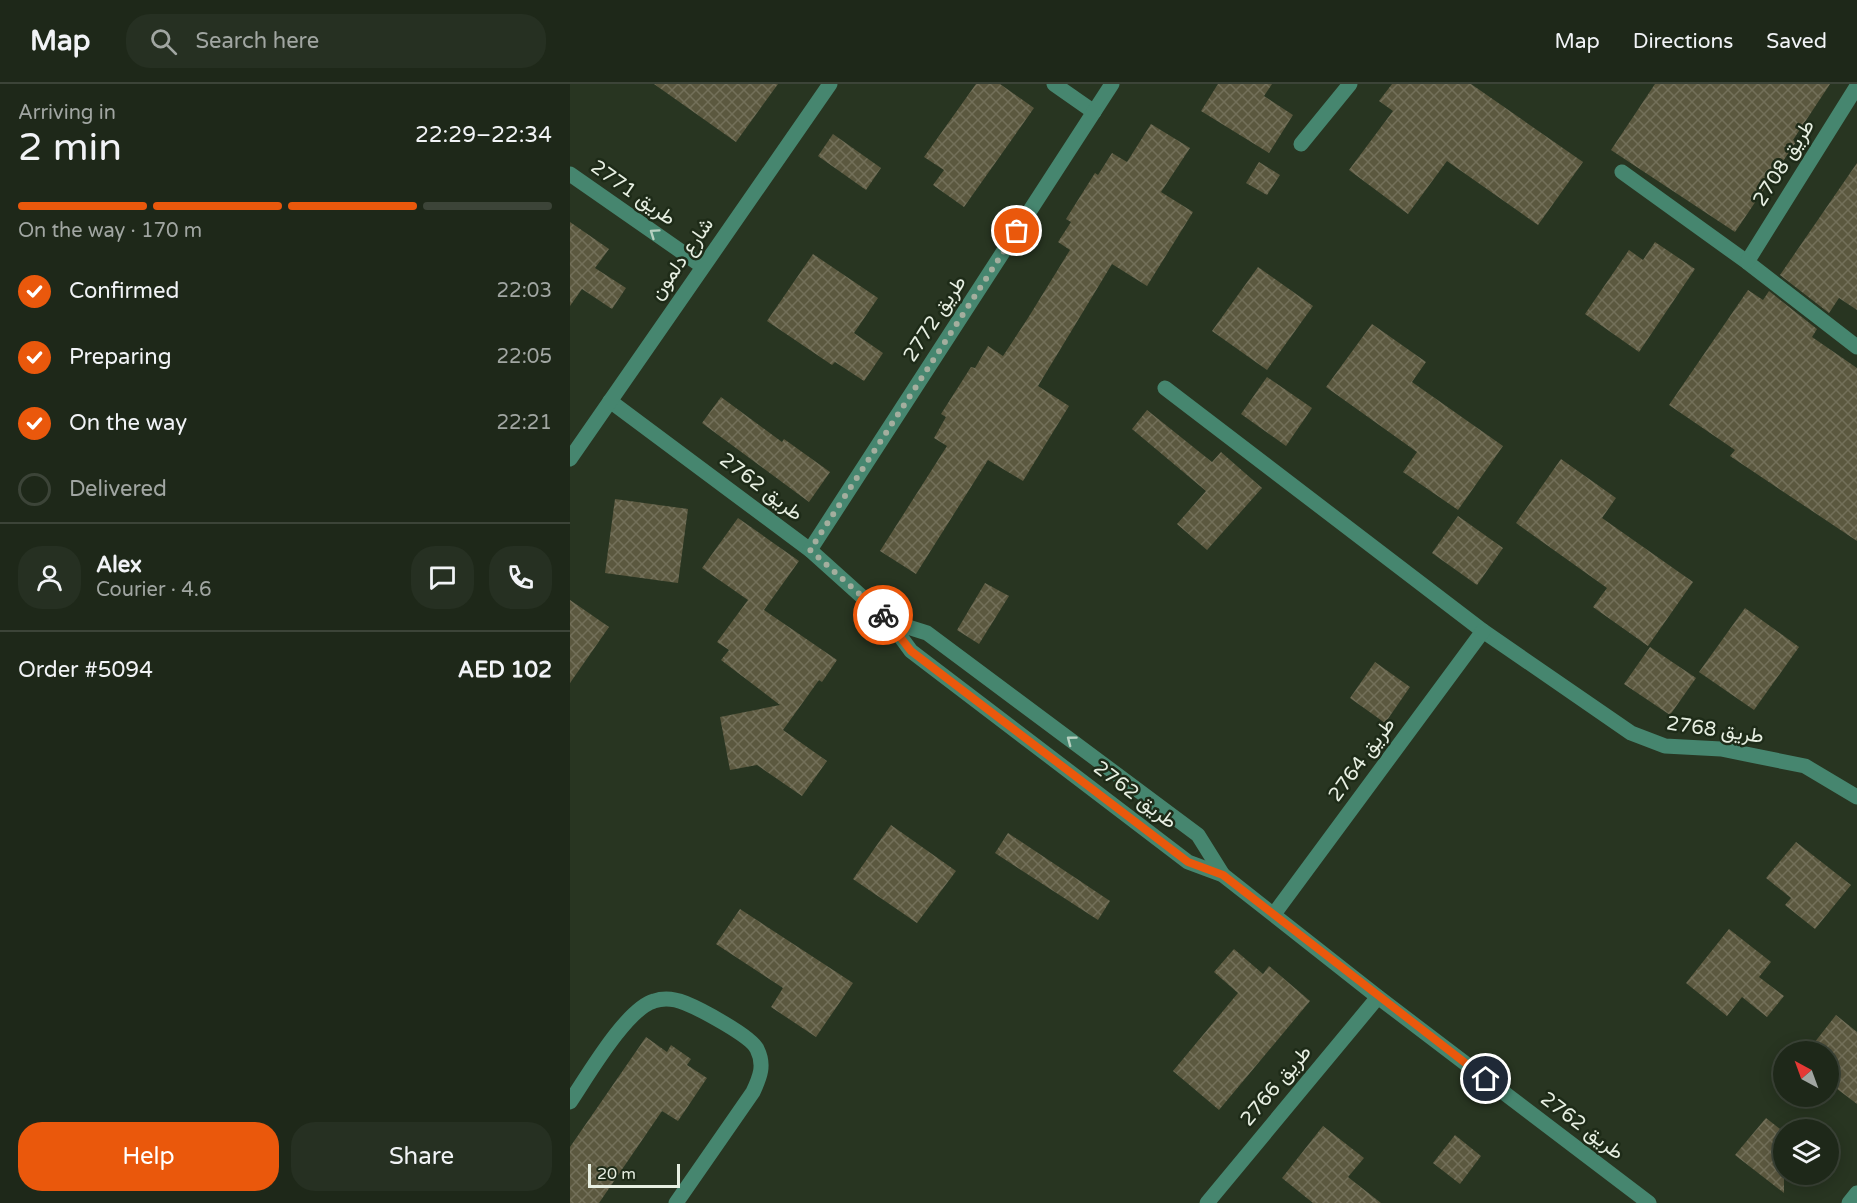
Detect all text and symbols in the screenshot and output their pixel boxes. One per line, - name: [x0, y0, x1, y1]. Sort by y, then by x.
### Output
- search box: [126, 14, 546, 68]
- text: Map: [30, 24, 90, 58]
- icon: search: [147, 25, 180, 58]
- text: Search here: [195, 28, 319, 54]
- text: Map: [1554, 29, 1600, 54]
- text: Directions: [1633, 29, 1733, 54]
- text: Saved: [1766, 29, 1827, 54]
- text: Arriving in: [18, 101, 116, 125]
- street label: طريق 2708: [1748, 115, 1820, 211]
- text: 22:29–22:34: [415, 122, 552, 148]
- text: 2 min: [18, 124, 122, 171]
- street label: طريق 2771: [586, 155, 680, 231]
- pin: [991, 205, 1042, 256]
- street label: شارع دلمون: [645, 213, 720, 305]
- icon: bag: [1000, 214, 1033, 247]
- text: On the way · 170 m: [18, 219, 202, 243]
- one-way arrow: [650, 229, 661, 240]
- street label: طريق 2772: [898, 271, 972, 367]
- icon: check: [18, 275, 51, 308]
- text: Confirmed: [69, 278, 179, 304]
- text: 22:03: [497, 279, 552, 303]
- icon: check: [18, 341, 51, 374]
- text: Preparing: [69, 344, 172, 370]
- text: 22:05: [497, 345, 552, 369]
- icon: check: [18, 407, 51, 440]
- text: On the way: [69, 410, 187, 436]
- text: 22:21: [497, 411, 552, 435]
- street label: طريق 2762: [715, 448, 807, 526]
- text: Delivered: [69, 476, 167, 502]
- button: person: [18, 546, 81, 609]
- button: chat: [411, 546, 474, 609]
- button: phone: [489, 546, 552, 609]
- text: Alex: [96, 552, 142, 578]
- text: Courier · 4.6: [96, 578, 211, 602]
- courier: [853, 585, 913, 645]
- icon: bike: [867, 599, 900, 632]
- text: Order #5094: [18, 657, 153, 683]
- text: AED 102: [458, 657, 552, 683]
- street label: طريق 2768: [1665, 711, 1765, 749]
- street label: طريق 2764: [1324, 713, 1400, 807]
- one-way arrow: [1066, 736, 1077, 747]
- street label: طريق 2762: [1089, 756, 1181, 834]
- street label: طريق 2766: [1235, 1041, 1317, 1131]
- north arrow: [1773, 1041, 1839, 1107]
- map controls: [1773, 1041, 1839, 1185]
- pin: [1460, 1053, 1511, 1104]
- icon: home: [1469, 1062, 1502, 1095]
- street label: طريق 2762: [1536, 1087, 1628, 1165]
- button: layers: [1773, 1119, 1839, 1185]
- button: Help: [18, 1122, 279, 1191]
- button: Share: [291, 1122, 552, 1191]
- scale bar: [588, 1161, 680, 1188]
- text: 20 m: [597, 1164, 636, 1184]

